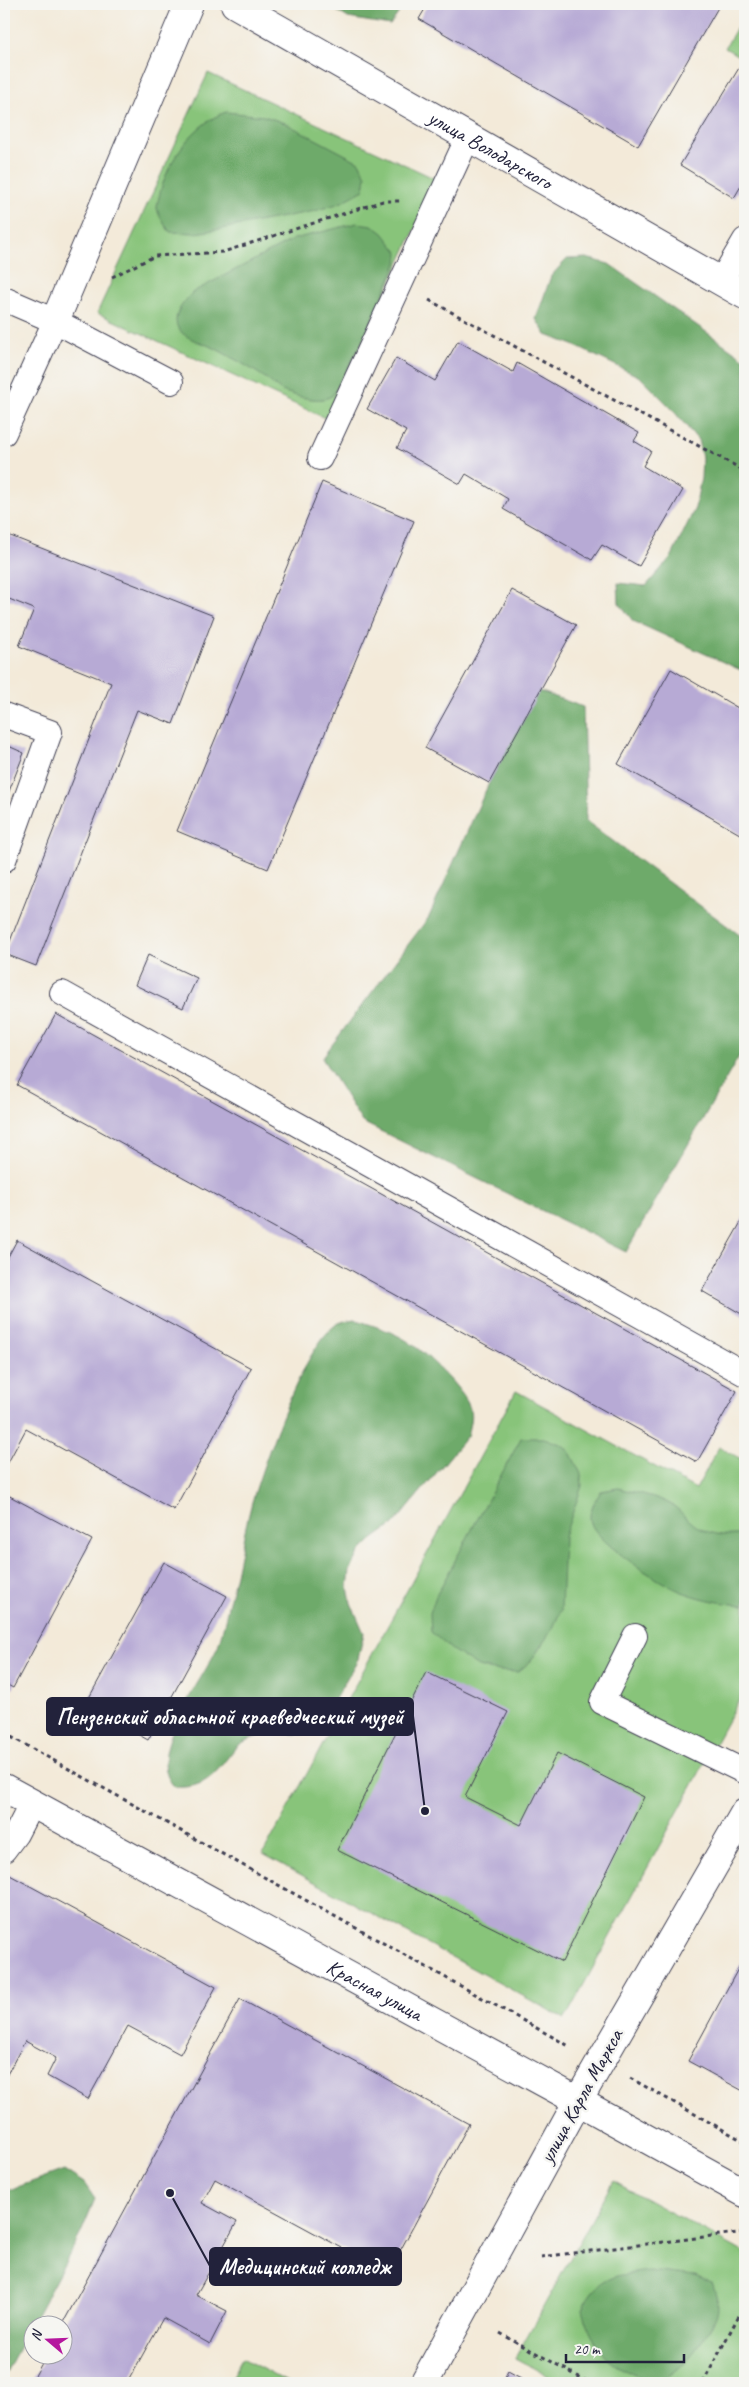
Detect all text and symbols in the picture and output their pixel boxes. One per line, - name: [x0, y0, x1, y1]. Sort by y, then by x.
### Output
- street label: улица Володарского: [422, 103, 559, 197]
- callout: Пензенский областной краеведческий музей: [47, 1698, 413, 1735]
- text: Пензенский областной краеведческий музей: [57, 1703, 405, 1732]
- street label: Красная улица: [322, 1953, 429, 2028]
- street label: улица Карла Маркса: [533, 2023, 629, 2169]
- callout: Медицинский колледж: [210, 2248, 401, 2285]
- text: Медицинский колледж: [219, 2253, 393, 2281]
- north arrow: [22, 2314, 72, 2364]
- text: N: [27, 2327, 46, 2343]
- scale bar: [566, 2332, 684, 2364]
- text: 20 m: [574, 2340, 601, 2359]

